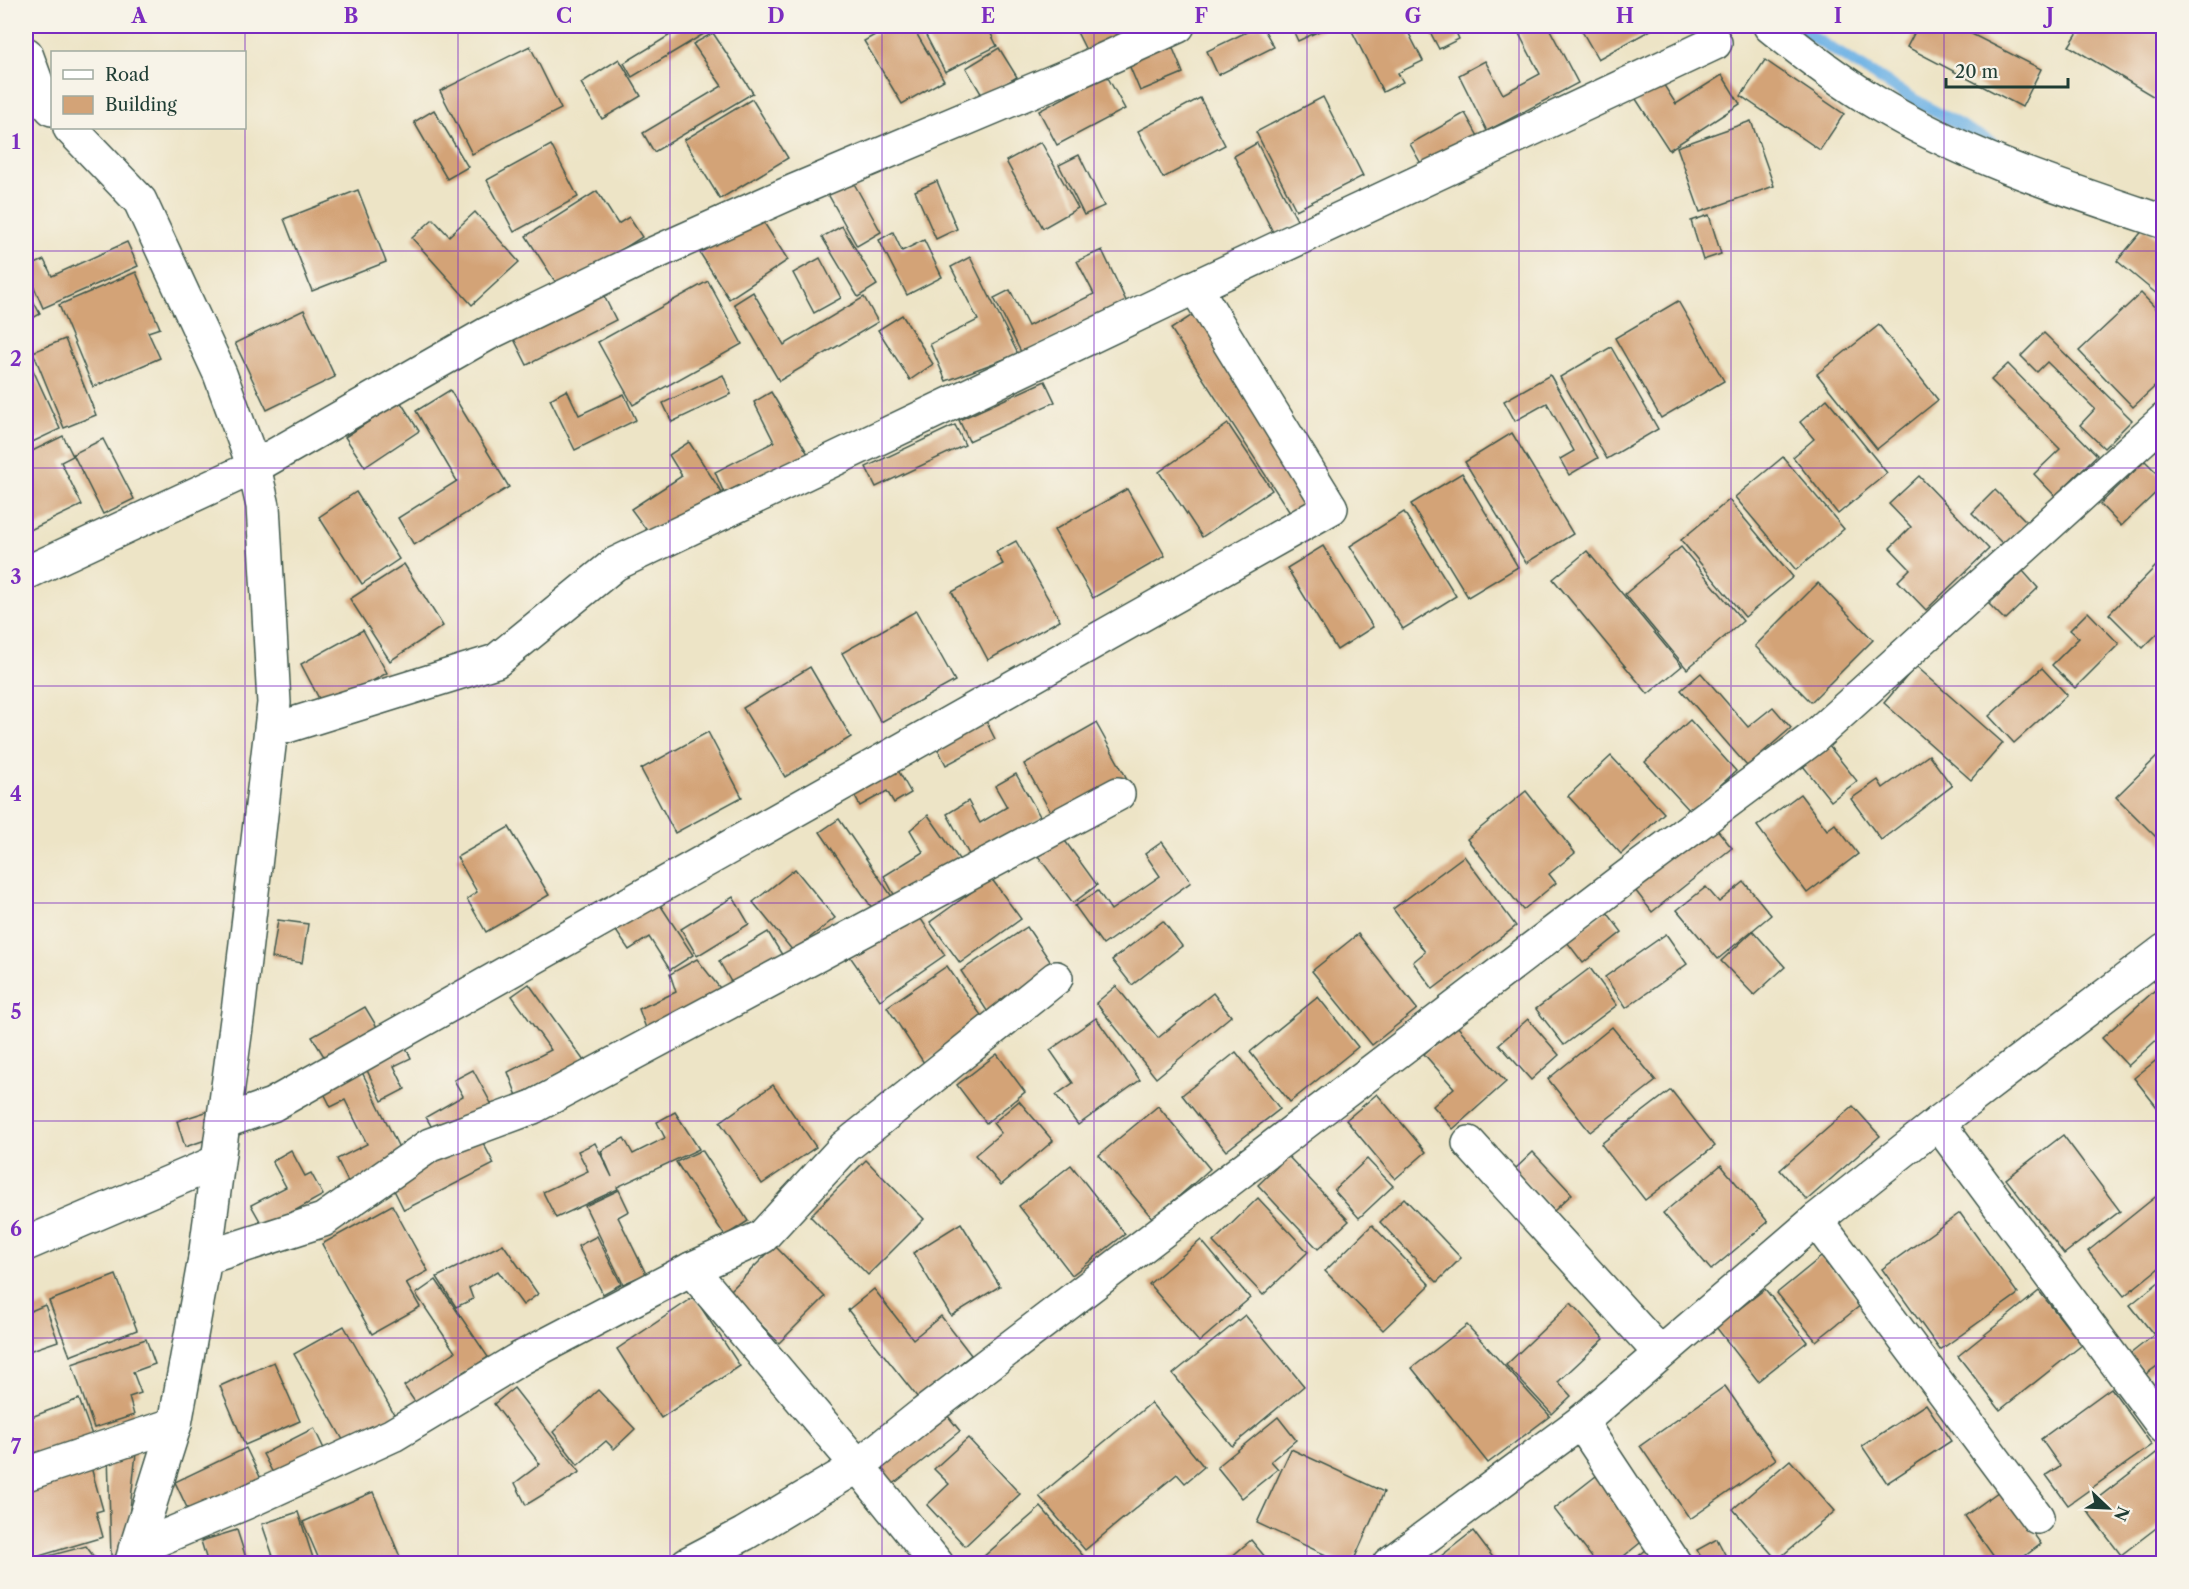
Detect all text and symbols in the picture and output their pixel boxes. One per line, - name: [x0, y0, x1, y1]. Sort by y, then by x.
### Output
- text: A: [130, 4, 147, 28]
- text: B: [344, 4, 359, 28]
- text: C: [556, 4, 572, 28]
- text: D: [767, 4, 785, 28]
- text: E: [981, 4, 995, 28]
- text: F: [1194, 4, 1208, 28]
- text: G: [1405, 4, 1422, 28]
- text: H: [1616, 4, 1634, 28]
- text: I: [1834, 4, 1842, 28]
- text: J: [2042, 4, 2054, 28]
- legend: [51, 51, 246, 129]
- scale bar: [1946, 51, 2068, 89]
- text: 20 m: [1955, 61, 1999, 83]
- text: Road: [105, 64, 150, 86]
- text: Building: [105, 94, 177, 116]
- text: 1: [12, 130, 21, 154]
- text: 2: [10, 347, 22, 371]
- text: 3: [10, 565, 22, 589]
- text: 4: [10, 782, 22, 806]
- text: 5: [10, 1000, 22, 1024]
- text: 6: [10, 1217, 22, 1241]
- text: 7: [11, 1435, 22, 1459]
- north arrow: [2078, 1478, 2138, 1538]
- text: N: [2110, 1504, 2134, 1524]

